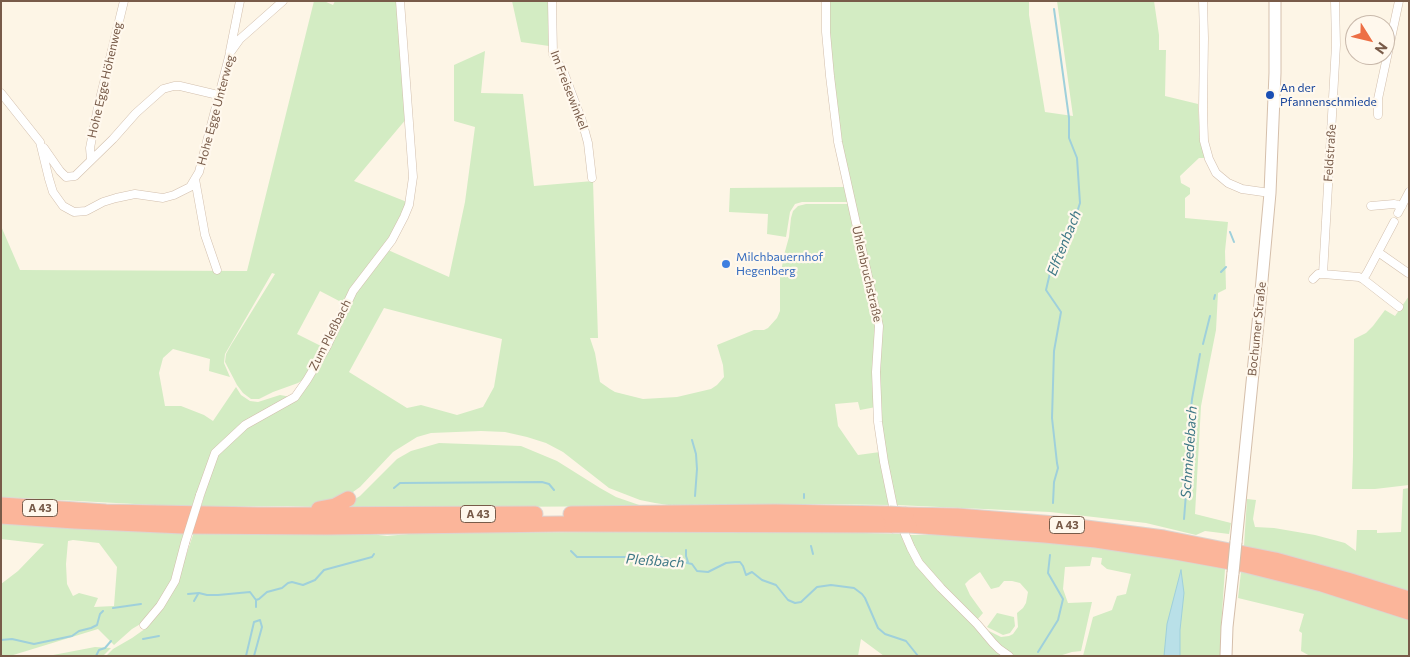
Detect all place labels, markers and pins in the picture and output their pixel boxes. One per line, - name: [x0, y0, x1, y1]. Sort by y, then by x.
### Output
- place label: An der Pfannenschmiede: [1280, 81, 1377, 109]
- marker: An der Pfannenschmiede: [1264, 89, 1276, 101]
- place label: Milchbauernhof Hegenberg: [736, 250, 823, 278]
- marker: Milchbauernhof Hegenberg: [720, 258, 732, 270]

